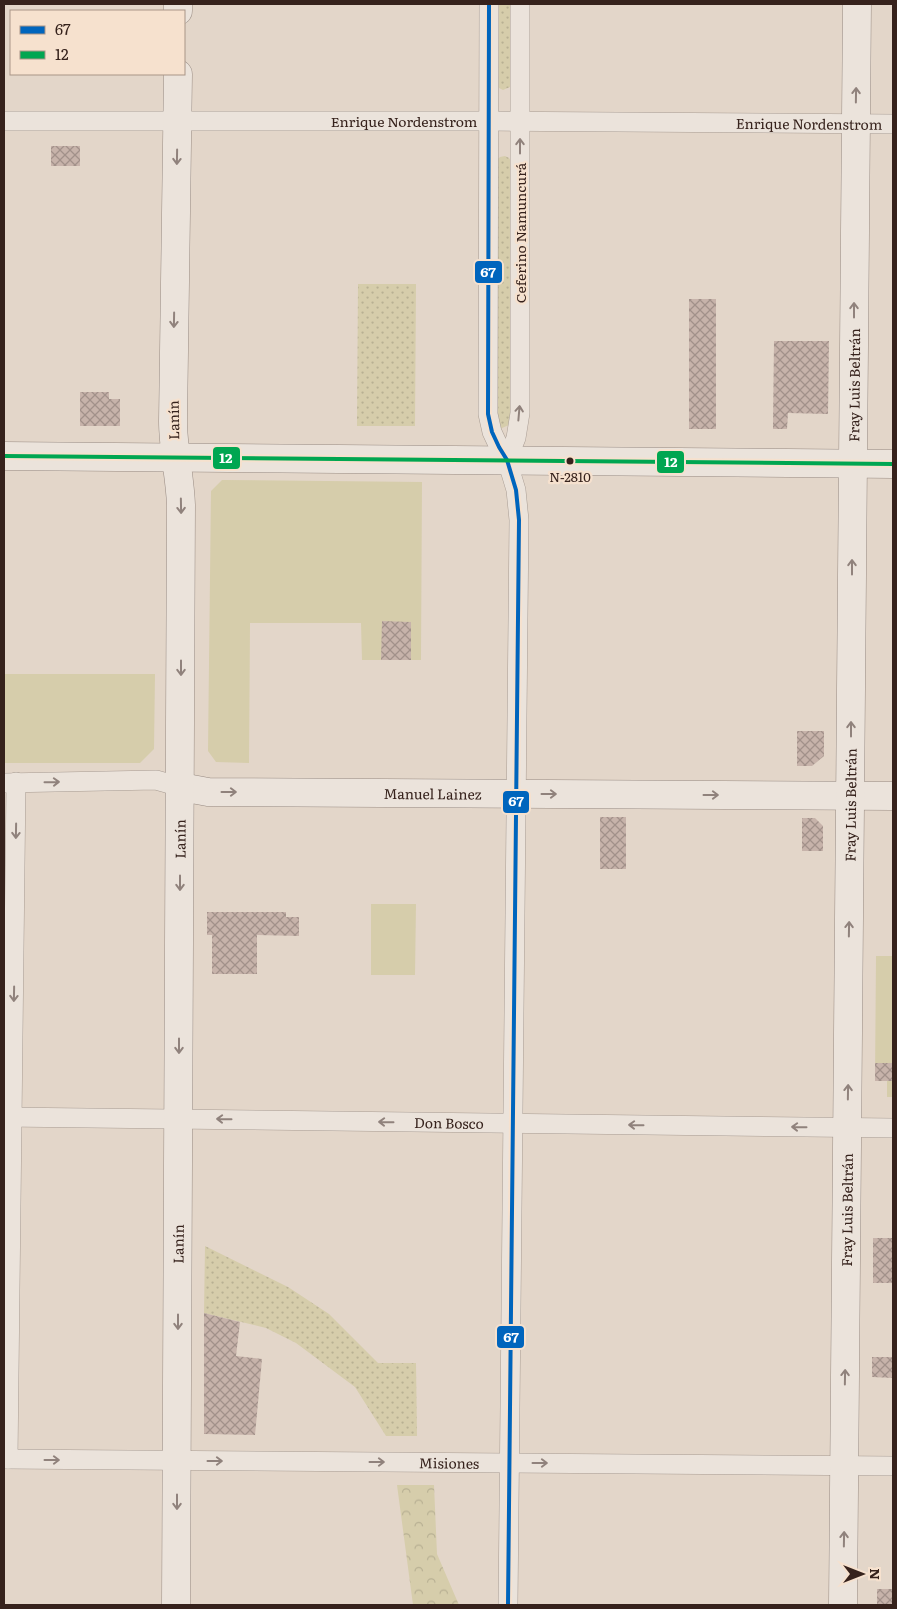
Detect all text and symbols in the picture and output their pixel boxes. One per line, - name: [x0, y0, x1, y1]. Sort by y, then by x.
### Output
- legend: [10, 10, 185, 75]
- text: 67: [55, 17, 71, 40]
- text: 12: [55, 42, 69, 65]
- one-way arrow: [851, 87, 861, 103]
- street label: Enrique Nordenstrom: [331, 111, 478, 131]
- street label: Enrique Nordenstrom: [736, 113, 883, 134]
- one-way arrow: [515, 138, 525, 154]
- one-way arrow: [172, 149, 182, 165]
- street label: Ceferino Namuncurá: [510, 162, 530, 303]
- line badge: 67: [474, 260, 503, 284]
- text: 67: [480, 261, 496, 281]
- one-way arrow: [849, 302, 859, 318]
- one-way arrow: [169, 312, 179, 328]
- street label: Fray Luis Beltrán: [843, 328, 864, 442]
- street label: Lanín: [163, 400, 183, 440]
- one-way arrow: [514, 406, 524, 422]
- line badge: 12: [212, 446, 241, 470]
- text: 12: [219, 447, 233, 467]
- line badge: 12: [656, 450, 685, 474]
- text: 12: [664, 451, 678, 471]
- marker: N-2810: [565, 456, 575, 466]
- place label: N-2810: [549, 467, 591, 486]
- one-way arrow: [176, 498, 186, 514]
- one-way arrow: [847, 559, 857, 575]
- one-way arrow: [176, 660, 186, 676]
- one-way arrow: [846, 721, 856, 738]
- street label: Fray Luis Beltrán: [839, 748, 860, 862]
- one-way arrow: [44, 777, 60, 787]
- street label: Manuel Lainez: [384, 783, 482, 804]
- one-way arrow: [220, 787, 237, 797]
- one-way arrow: [540, 789, 557, 799]
- line badge: 67: [502, 790, 530, 814]
- text: 67: [508, 790, 524, 810]
- one-way arrow: [703, 790, 719, 800]
- street label: Lanín: [169, 819, 190, 859]
- one-way arrow: [11, 822, 21, 839]
- one-way arrow: [175, 875, 185, 891]
- one-way arrow: [844, 921, 854, 938]
- one-way arrow: [9, 985, 19, 1001]
- one-way arrow: [174, 1038, 184, 1054]
- one-way arrow: [843, 1084, 853, 1100]
- street label: Don Bosco: [414, 1112, 484, 1133]
- one-way arrow: [216, 1115, 232, 1124]
- one-way arrow: [378, 1117, 394, 1126]
- one-way arrow: [628, 1120, 644, 1130]
- one-way arrow: [791, 1122, 807, 1132]
- street label: Fray Luis Beltrán: [836, 1153, 857, 1267]
- street label: Lanín: [168, 1224, 188, 1264]
- one-way arrow: [173, 1314, 183, 1330]
- line badge: 67: [496, 1325, 525, 1349]
- text: 67: [503, 1326, 519, 1346]
- one-way arrow: [840, 1369, 850, 1385]
- street label: Misiones: [419, 1452, 479, 1473]
- one-way arrow: [44, 1455, 60, 1465]
- one-way arrow: [206, 1456, 223, 1466]
- one-way arrow: [369, 1457, 385, 1467]
- one-way arrow: [532, 1458, 548, 1468]
- one-way arrow: [172, 1494, 182, 1510]
- one-way arrow: [839, 1531, 848, 1547]
- north arrow: [837, 1549, 887, 1599]
- text: N: [866, 1568, 886, 1580]

